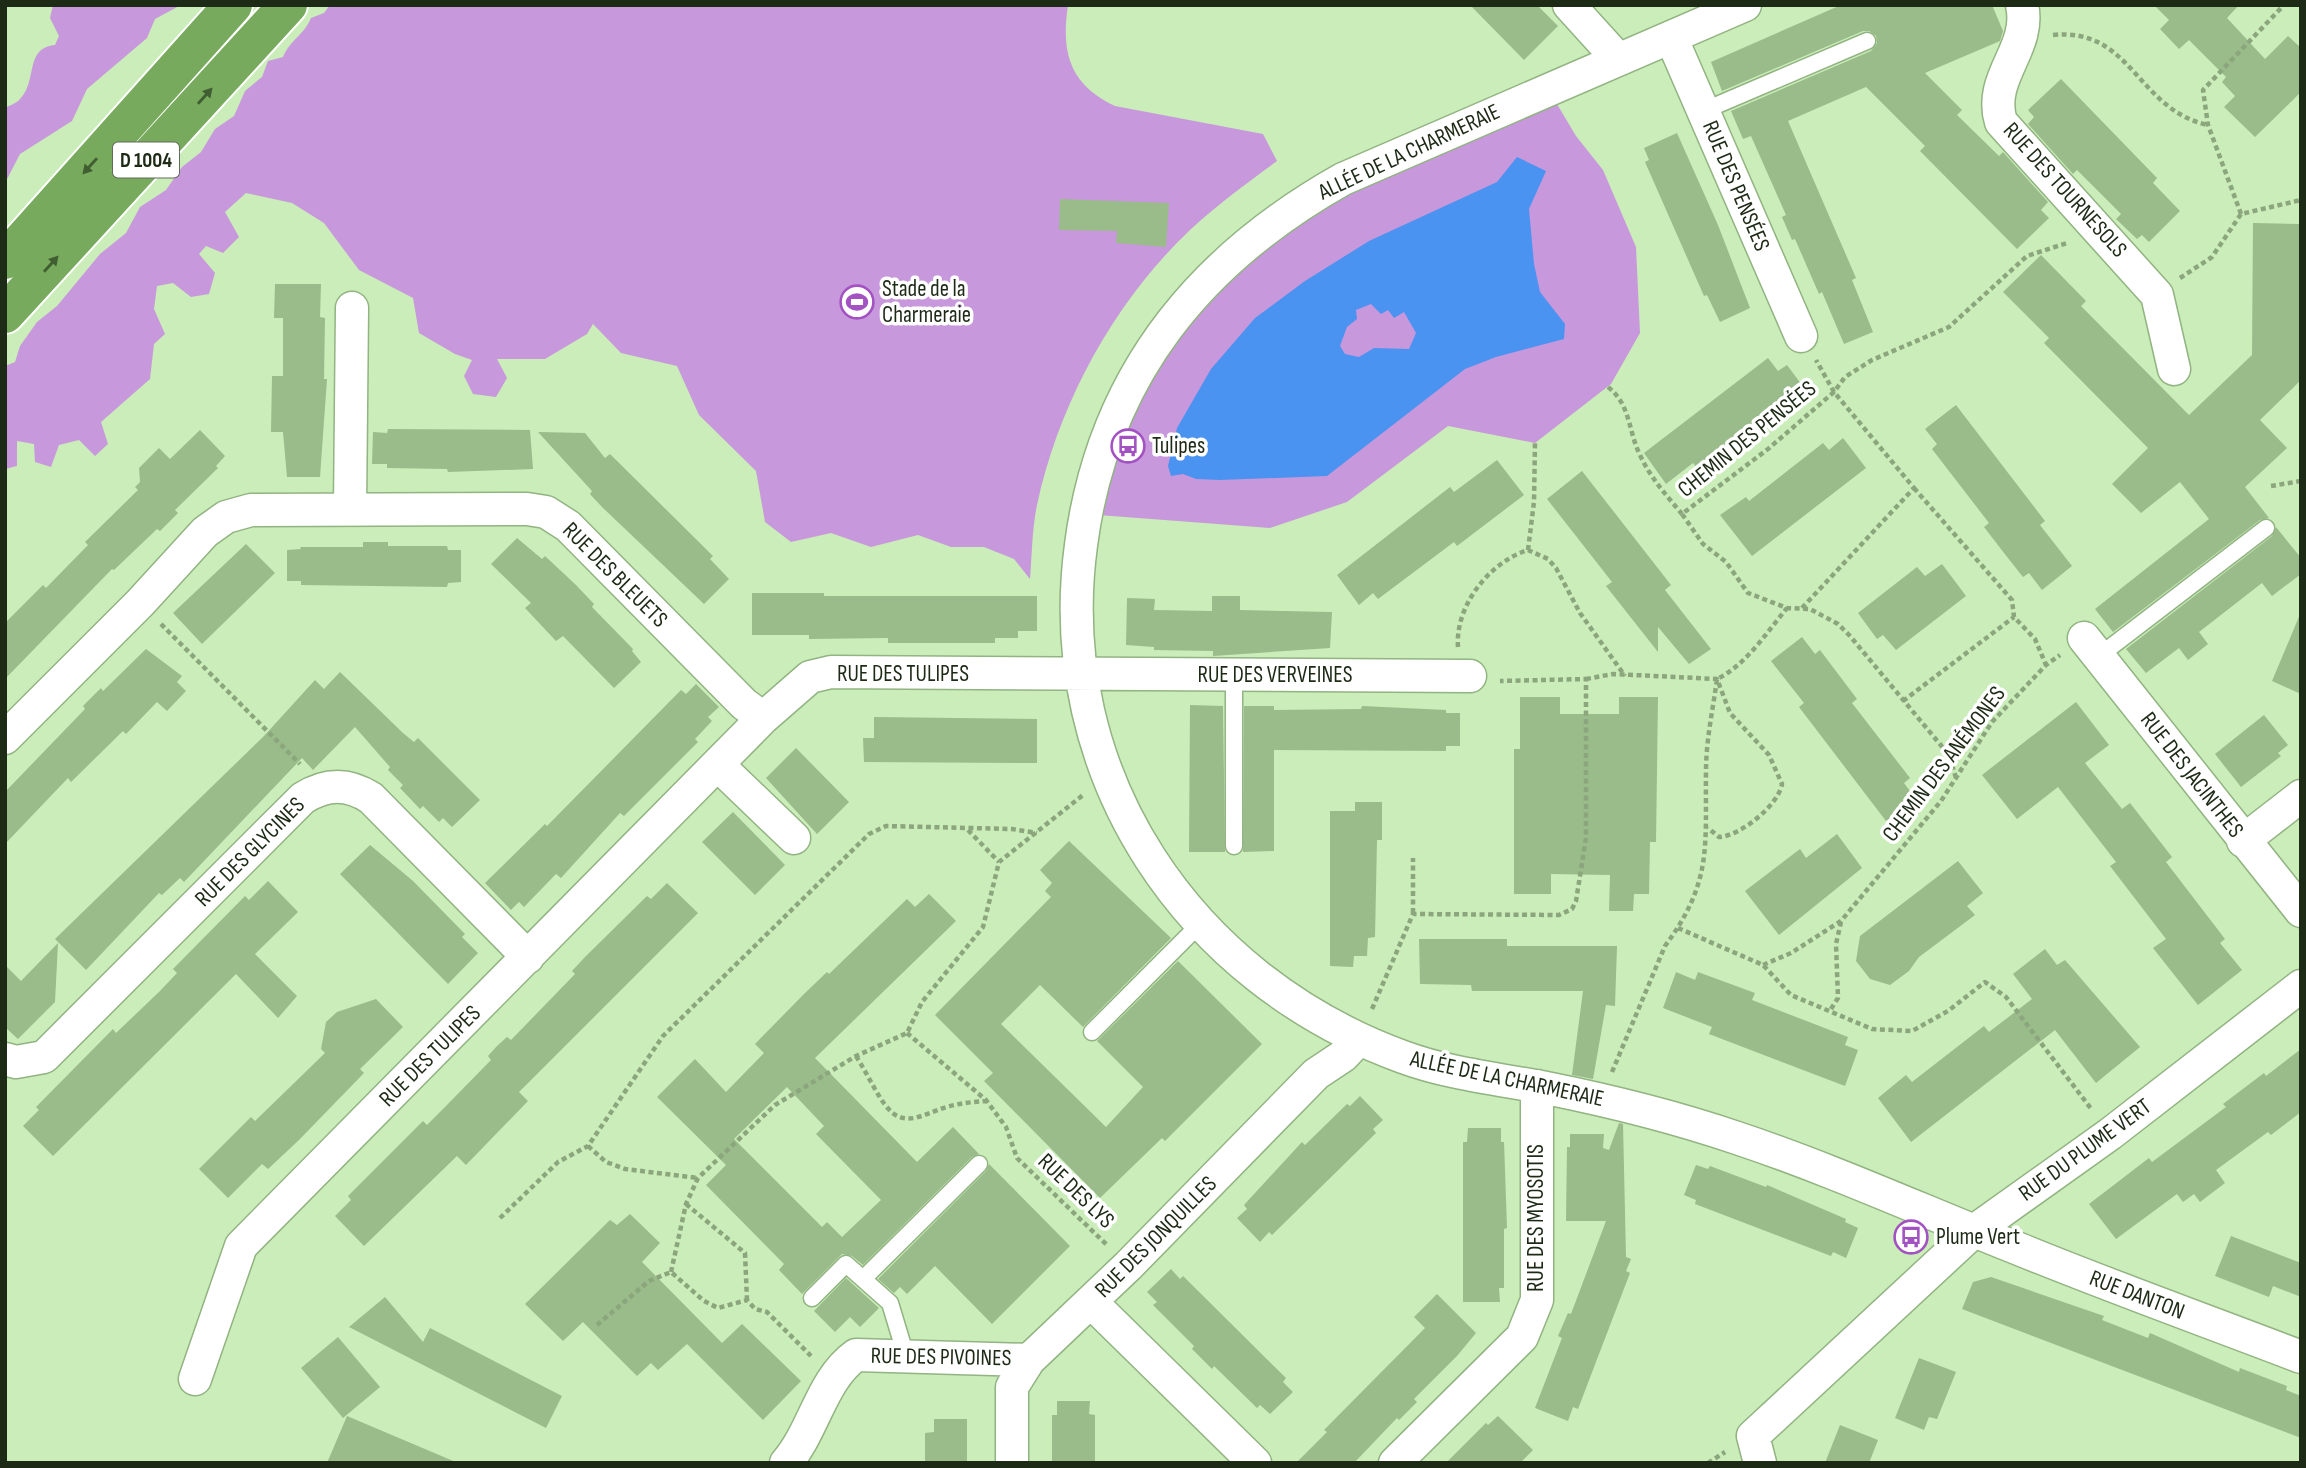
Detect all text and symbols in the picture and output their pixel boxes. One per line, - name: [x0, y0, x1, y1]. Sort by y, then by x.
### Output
- one-way arrow: [196, 88, 212, 105]
- street label: ALLÉE DE LA CHARMERAIE: [1313, 98, 1504, 207]
- street label: RUE DES PENSÉES: [1696, 117, 1776, 255]
- street label: RUE DES TOURNESOLS: [1997, 117, 2133, 263]
- road number: D 1004: [113, 142, 179, 178]
- one-way arrow: [82, 157, 98, 175]
- one-way arrow: [43, 255, 59, 273]
- place label: Stade de la Charmeraie: [882, 275, 971, 329]
- sports icon: Stade de la Charmeraie: [838, 283, 876, 321]
- street label: CHEMIN DES PENSÉES: [1672, 375, 1822, 503]
- bus stop icon: Tulipes: [1109, 427, 1147, 465]
- place label: Tulipes: [1152, 432, 1205, 460]
- street label: RUE DES BLEUETS: [557, 517, 673, 633]
- street label: RUE DES TULIPES: [837, 660, 969, 688]
- street label: RUE DES VERVEINES: [1197, 661, 1353, 689]
- street label: CHEMIN DES ANÉMONES: [1876, 681, 2012, 847]
- street label: RUE DES JACINTHES: [2134, 707, 2250, 843]
- street label: RUE DES GLYCINES: [189, 791, 311, 913]
- street label: RUE DES TULIPES: [373, 999, 487, 1113]
- street label: ALLÉE DE LA CHARMERAIE: [1407, 1045, 1606, 1113]
- street label: RUE DU PLUME VERT: [2013, 1093, 2157, 1207]
- street label: RUE DES MYOSOTIS: [1522, 1144, 1550, 1292]
- street label: RUE DES LYS: [1032, 1148, 1120, 1234]
- street label: RUE DES JONQUILLES: [1089, 1170, 1223, 1304]
- bus stop icon: Plume Vert: [1892, 1218, 1930, 1256]
- place label: Plume Vert: [1936, 1223, 2020, 1251]
- street label: RUE DANTON: [2085, 1264, 2189, 1326]
- street label: RUE DES PIVOINES: [870, 1342, 1012, 1372]

